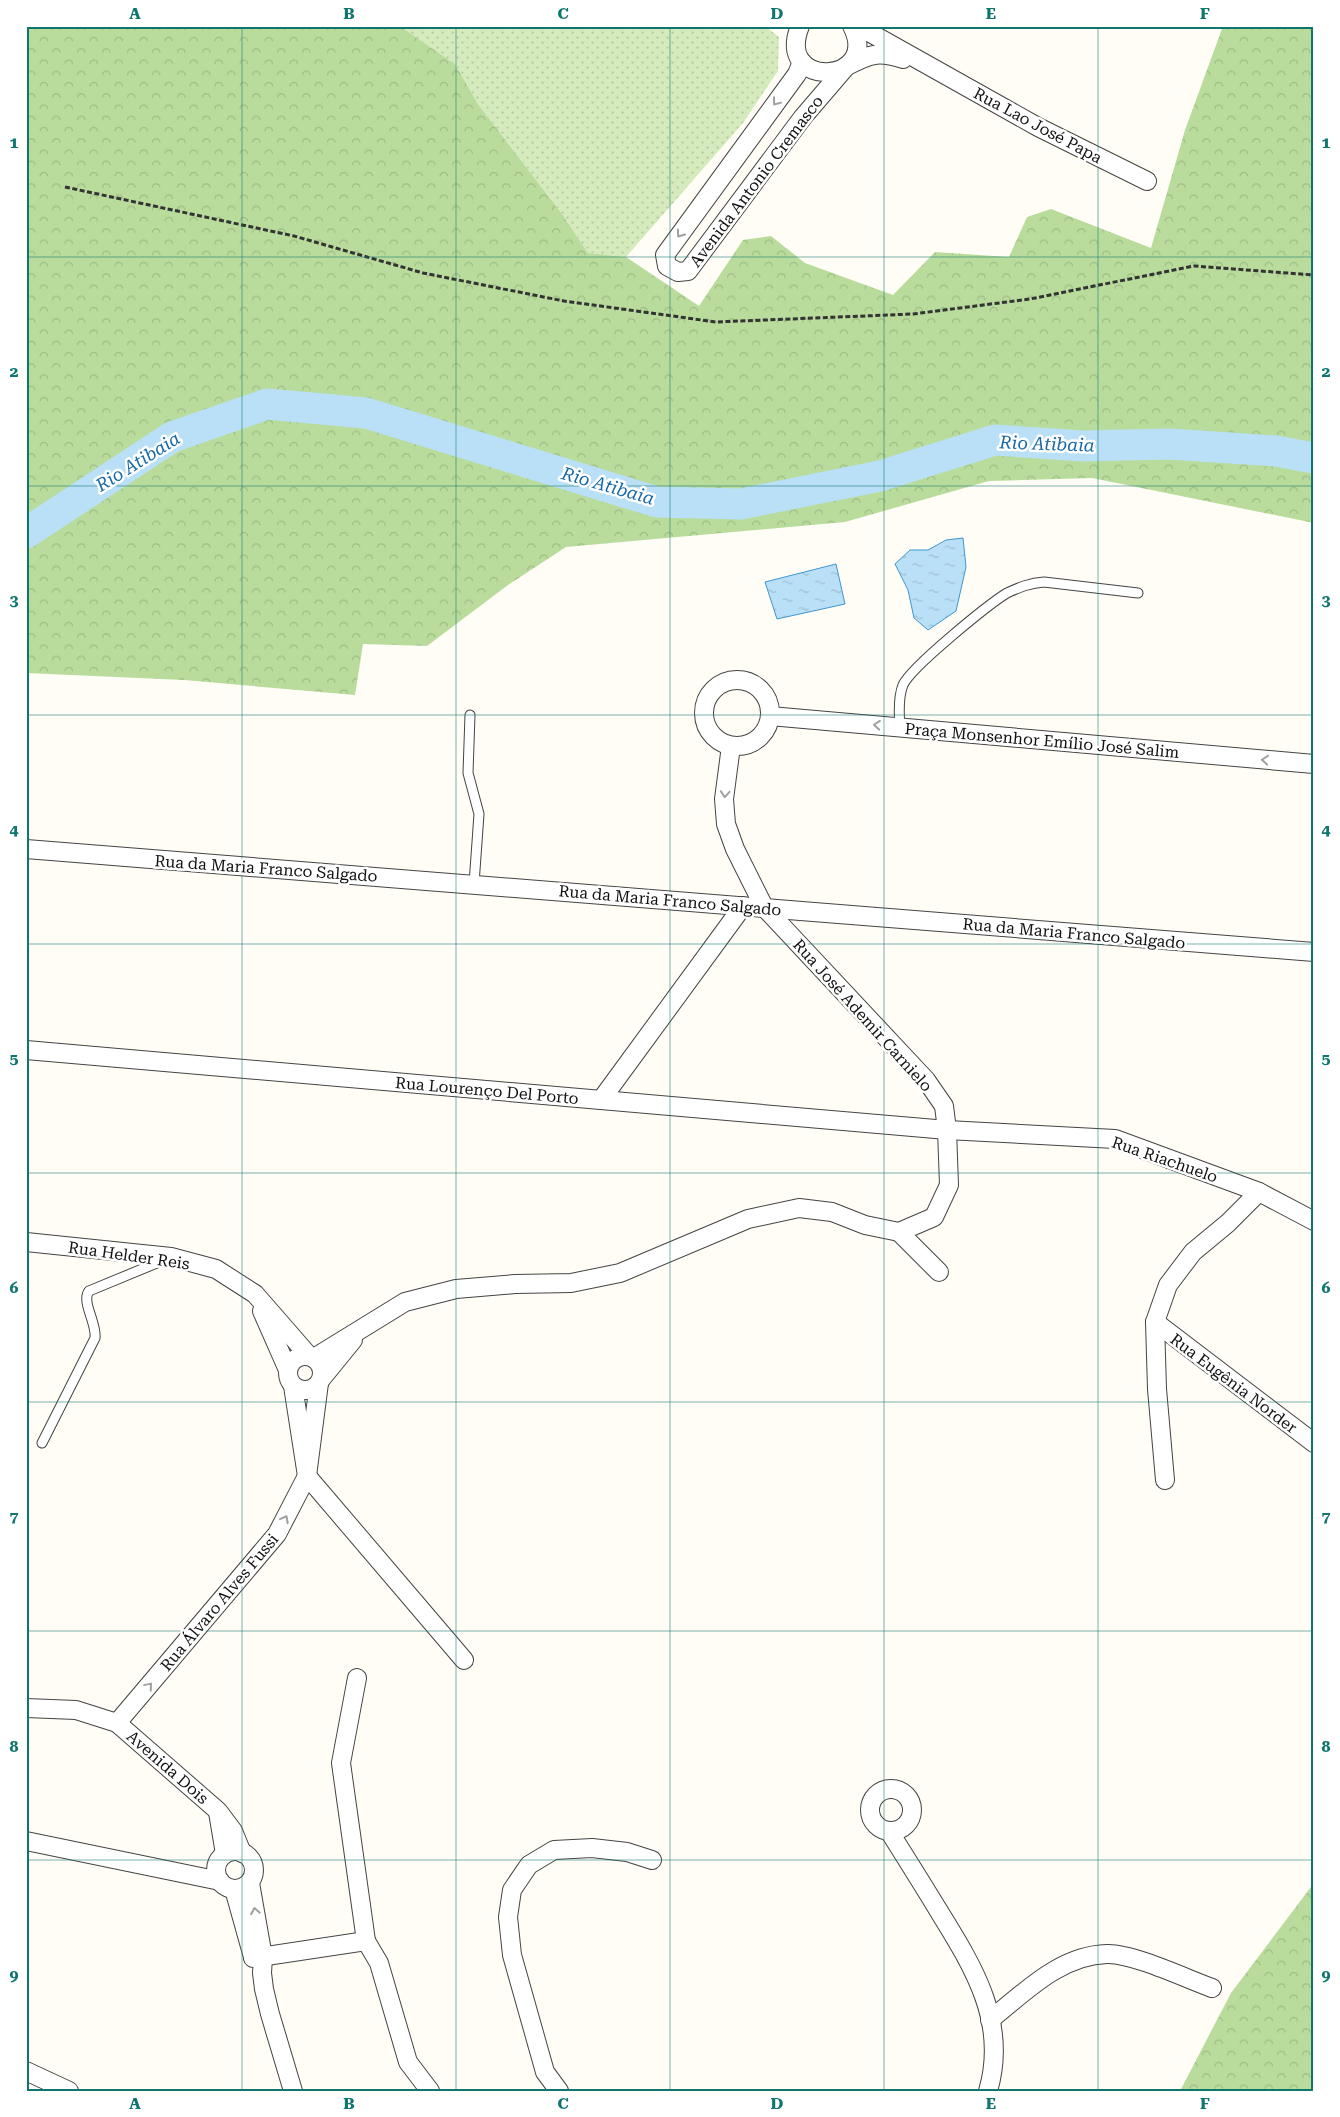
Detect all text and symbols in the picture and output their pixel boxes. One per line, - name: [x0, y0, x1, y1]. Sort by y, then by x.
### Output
- text: A: [129, 4, 141, 23]
- text: B: [343, 4, 355, 23]
- text: C: [557, 4, 569, 23]
- text: D: [771, 4, 784, 23]
- text: E: [986, 4, 996, 23]
- text: F: [1200, 4, 1210, 23]
- street label: Rua Lao José Papa: [970, 84, 1105, 167]
- street label: Avenida Antonio Cremasco: [686, 92, 827, 271]
- one-way arrow: [773, 96, 781, 105]
- text: 1: [10, 133, 19, 152]
- text: 1: [1322, 133, 1331, 152]
- one-way arrow: [677, 228, 686, 237]
- text: 2: [10, 362, 19, 381]
- text: 2: [1322, 362, 1331, 381]
- water label: Rio Atibaia: [91, 427, 184, 496]
- water label: Rio Atibaia: [998, 431, 1095, 456]
- water label: Rio Atibaia: [559, 462, 657, 509]
- text: 3: [10, 591, 19, 610]
- text: 3: [1322, 591, 1331, 610]
- street label: Praça Monsenhor Emílio José Salim: [904, 719, 1180, 762]
- one-way arrow: [872, 720, 880, 731]
- one-way arrow: [1261, 754, 1269, 765]
- one-way arrow: [720, 791, 731, 799]
- text: 4: [10, 820, 19, 839]
- text: 4: [1322, 820, 1331, 839]
- street label: Rua da Maria Franco Salgado: [154, 851, 378, 886]
- street label: Rua da Maria Franco Salgado: [558, 881, 782, 920]
- street label: Rua da Maria Franco Salgado: [962, 914, 1186, 953]
- street label: Rua José Ademir Carnielo: [789, 935, 936, 1096]
- text: 5: [10, 1049, 19, 1068]
- text: 5: [1322, 1049, 1331, 1068]
- street label: Rua Lourenço Del Porto: [395, 1073, 580, 1108]
- street label: Rua Riachuelo: [1109, 1132, 1220, 1187]
- street label: Rua Helder Reis: [67, 1238, 191, 1273]
- text: 6: [10, 1278, 19, 1297]
- text: 6: [1322, 1278, 1331, 1297]
- street label: Rua Eugênia Norder: [1167, 1330, 1301, 1438]
- text: 7: [10, 1507, 19, 1526]
- text: 7: [1322, 1507, 1331, 1526]
- one-way arrow: [278, 1516, 288, 1525]
- street label: Rua Álvaro Alves Fussi: [156, 1530, 282, 1675]
- one-way arrow: [143, 1682, 152, 1691]
- street label: Avenida Dois: [123, 1727, 213, 1808]
- text: 8: [10, 1737, 19, 1756]
- text: 8: [1322, 1737, 1331, 1756]
- one-way arrow: [250, 1906, 260, 1915]
- text: 9: [10, 1966, 19, 1985]
- text: 9: [1322, 1966, 1331, 1985]
- text: A: [129, 2094, 141, 2113]
- text: B: [343, 2094, 355, 2113]
- text: C: [557, 2094, 569, 2113]
- text: D: [771, 2094, 784, 2113]
- text: E: [986, 2094, 996, 2113]
- text: F: [1200, 2094, 1210, 2113]

